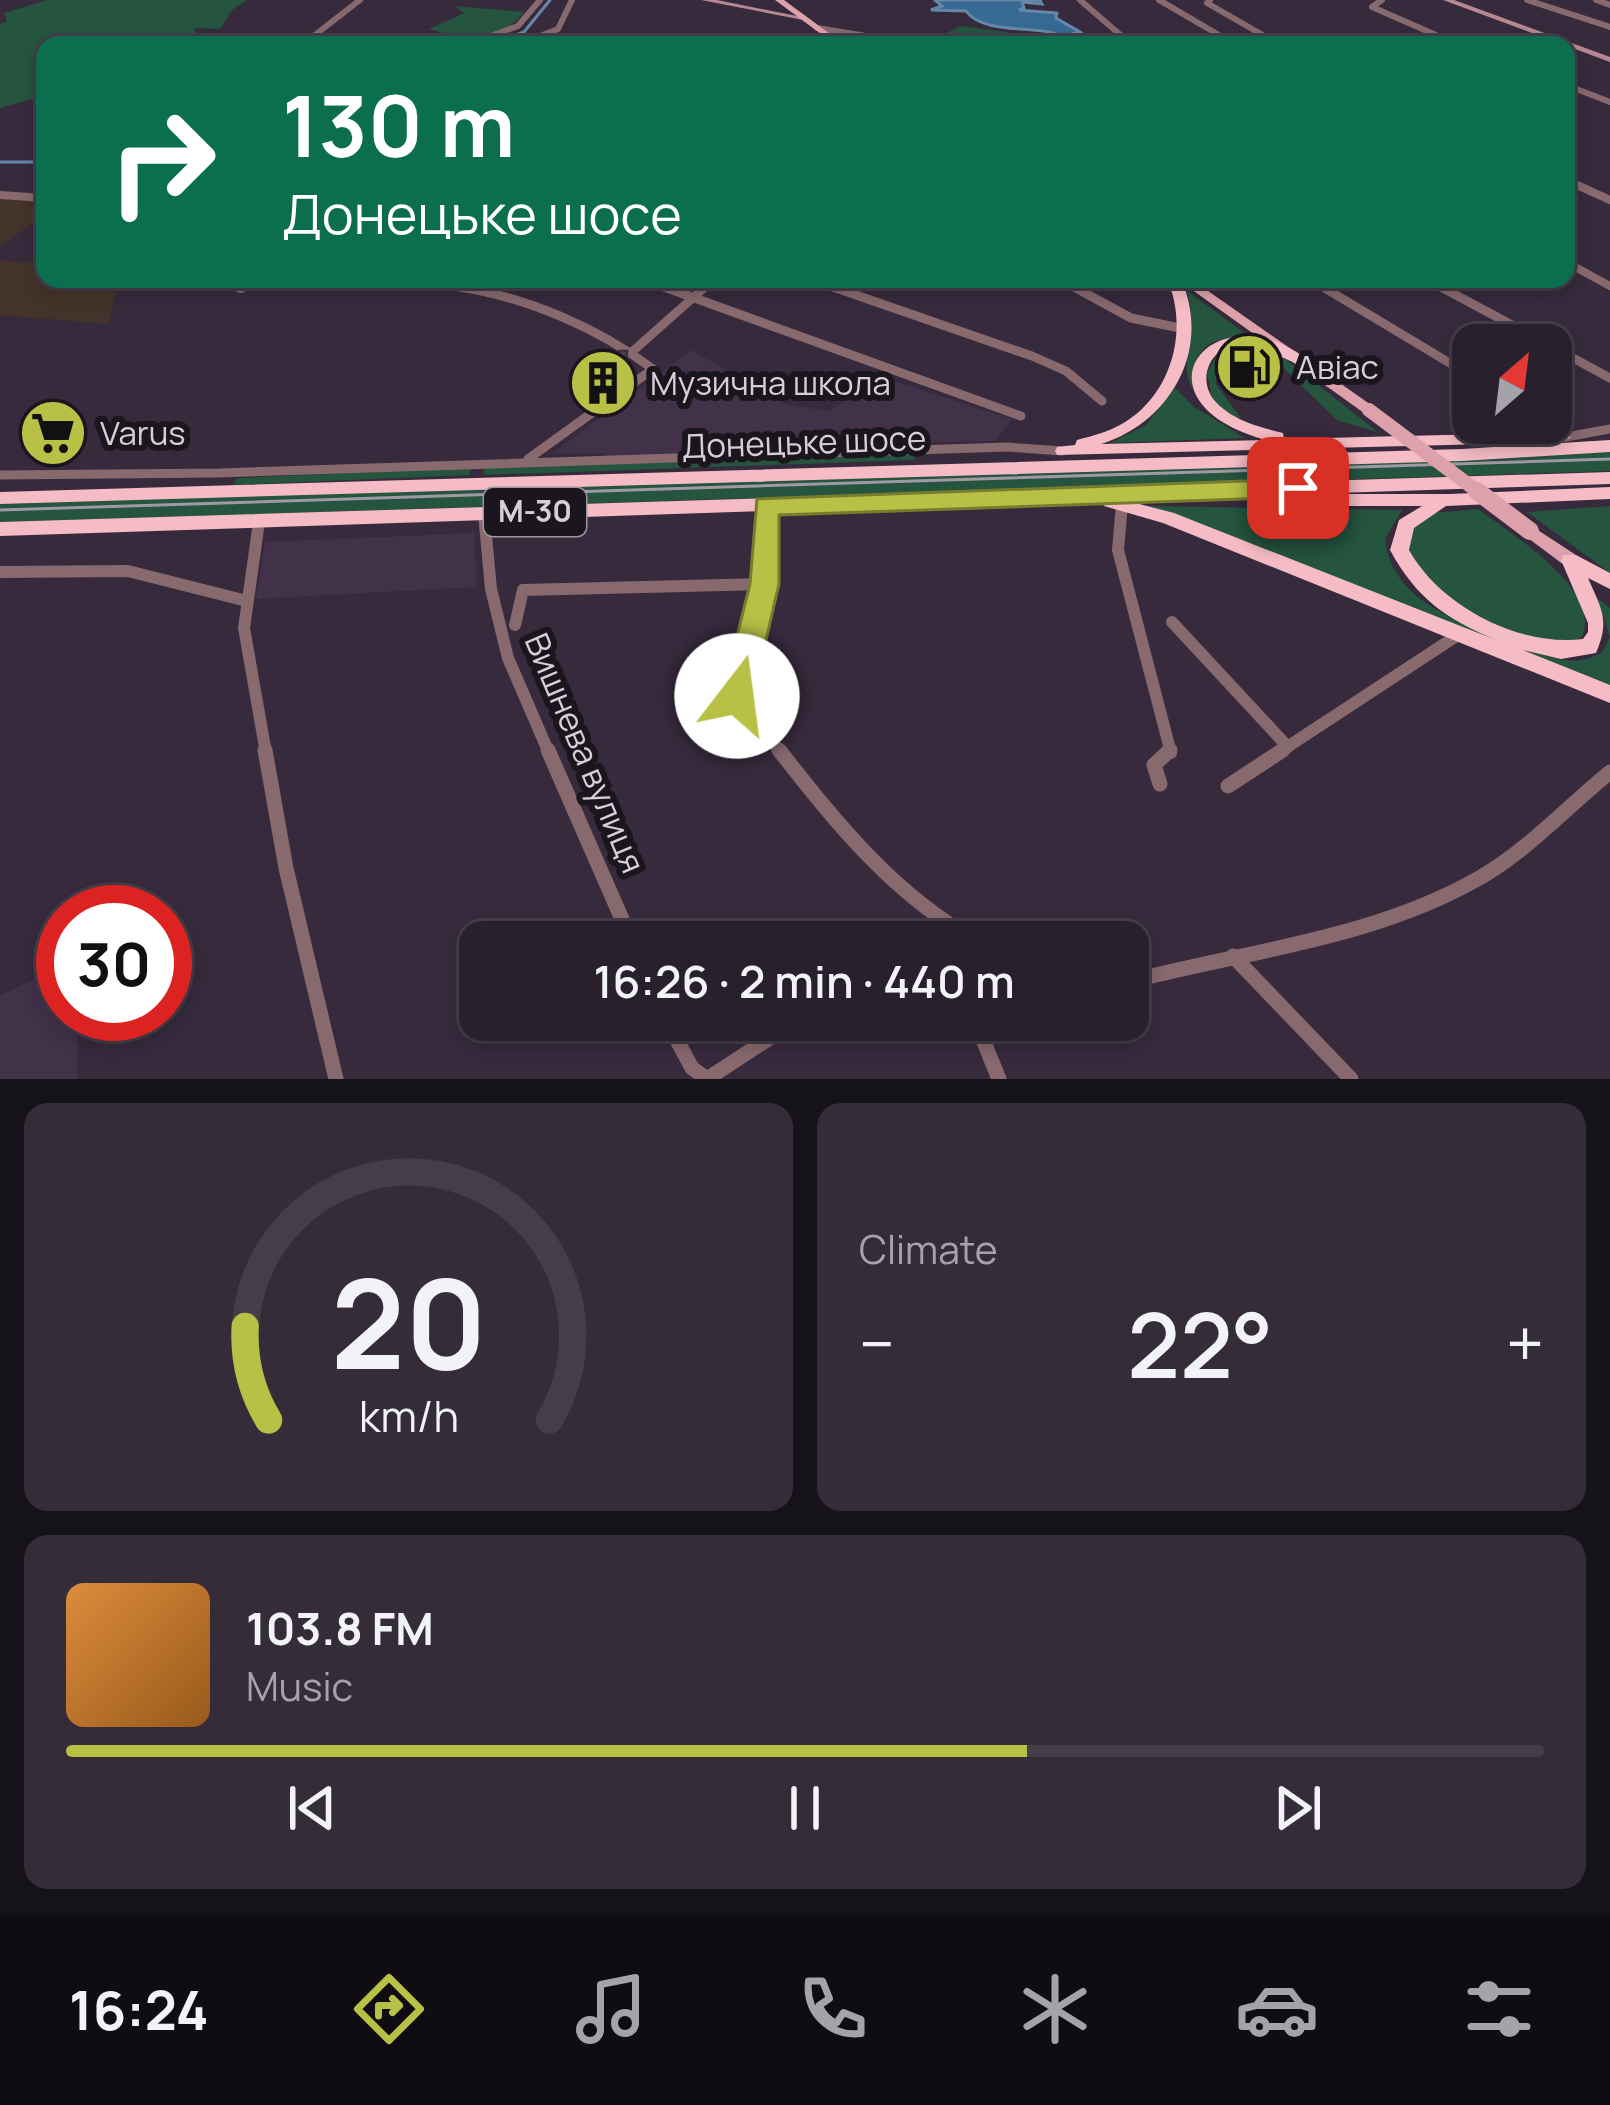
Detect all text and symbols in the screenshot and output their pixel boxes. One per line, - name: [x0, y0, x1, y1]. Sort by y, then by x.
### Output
- text: 130 m: [282, 67, 515, 182]
- icon: right: [84, 84, 240, 240]
- text: Донецьке шосе: [282, 176, 682, 250]
- north arrow: [1452, 324, 1572, 444]
- map controls: [1452, 324, 1572, 444]
- fuel station icon: Авіас: [1214, 332, 1284, 402]
- place label: Авіас: [1296, 344, 1379, 389]
- building icon: Музична школа: [568, 348, 638, 418]
- place label: Музична школа: [650, 360, 891, 405]
- supermarket icon: Varus: [18, 398, 88, 468]
- place label: Varus: [100, 410, 186, 455]
- street label: Донецьке шосе: [681, 415, 927, 468]
- pin: [1247, 437, 1349, 539]
- icon: arrive: [1265, 455, 1331, 521]
- road number: М-30: [484, 488, 586, 536]
- street label: Вишнева вулиця: [515, 626, 656, 880]
- position arrow: [674, 633, 800, 759]
- speed limit sign: 30: [36, 885, 192, 1041]
- text: 16:26 · 2 min · 440 m: [593, 950, 1015, 1012]
- text: Climate: [859, 1222, 998, 1276]
- text: 20: [330, 1236, 487, 1406]
- text: 22°: [1127, 1282, 1273, 1405]
- text: −: [859, 1298, 895, 1388]
- text: +: [1506, 1298, 1544, 1388]
- text: km/h: [359, 1386, 458, 1445]
- text: 103.8 FM: [246, 1597, 434, 1659]
- text: Music: [246, 1659, 353, 1713]
- icon: previous: [279, 1775, 345, 1841]
- icon: pause: [772, 1775, 838, 1841]
- icon: next: [1265, 1775, 1331, 1841]
- icon: directions: [347, 1967, 431, 2051]
- icon: music: [569, 1967, 653, 2051]
- icon: phone: [791, 1967, 875, 2051]
- icon: climate: [1013, 1967, 1097, 2051]
- icon: car: [1235, 1967, 1319, 2051]
- icon: filters: [1457, 1967, 1541, 2051]
- text: 16:24: [69, 1972, 209, 2046]

